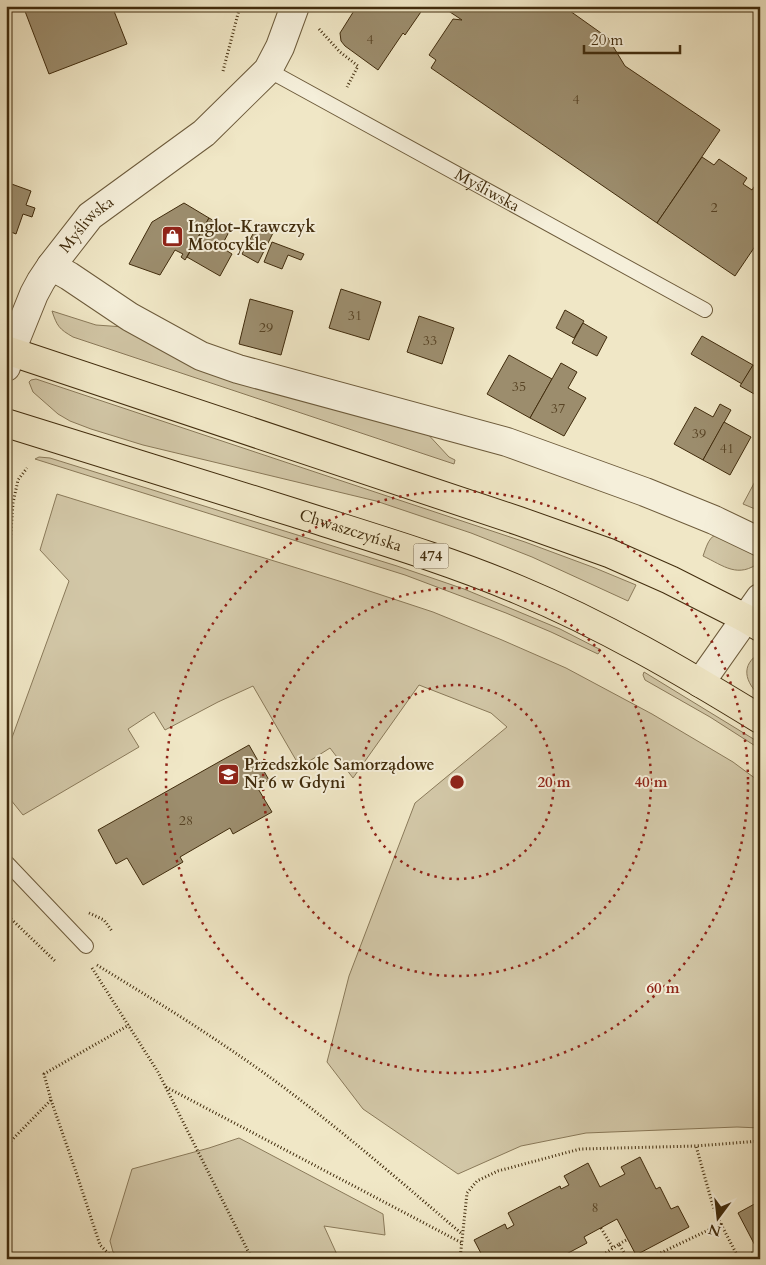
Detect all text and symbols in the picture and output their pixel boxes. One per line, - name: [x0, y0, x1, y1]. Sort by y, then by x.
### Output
- scale bar: [584, 22, 680, 54]
- house number: 4: [366, 30, 374, 49]
- text: 20 m: [591, 30, 623, 50]
- house number: 4: [572, 90, 580, 109]
- street label: Myśliwska: [451, 164, 524, 217]
- street label: Myśliwska: [54, 191, 118, 257]
- house number: 2: [710, 198, 718, 217]
- place label: Inglot-Krawczyk Motocykle: [188, 216, 315, 256]
- shop icon: Inglot-Krawczyk Motocykle: [160, 224, 184, 248]
- house number: 31: [348, 306, 362, 325]
- house number: 29: [259, 318, 273, 337]
- house number: 33: [423, 331, 437, 350]
- house number: 35: [512, 377, 526, 396]
- house number: 37: [551, 399, 565, 418]
- house number: 39: [692, 424, 706, 443]
- house number: 41: [720, 439, 734, 458]
- street label: Chwaszczyńska: [297, 504, 405, 557]
- road number: 474: [414, 544, 448, 568]
- place label: Przedszkole Samorządowe Nr 6 w Gdyni: [244, 754, 434, 794]
- school or university icon: Przedszkole Samorządowe Nr 6 w Gdyni: [216, 762, 240, 786]
- text: 20 m: [537, 772, 571, 792]
- text: 40 m: [634, 772, 668, 792]
- centre of rings: [448, 773, 466, 791]
- house number: 28: [179, 811, 193, 830]
- text: 60 m: [646, 978, 680, 998]
- north arrow: [694, 1192, 744, 1242]
- house number: 8: [591, 1198, 599, 1217]
- text: N: [706, 1219, 723, 1241]

